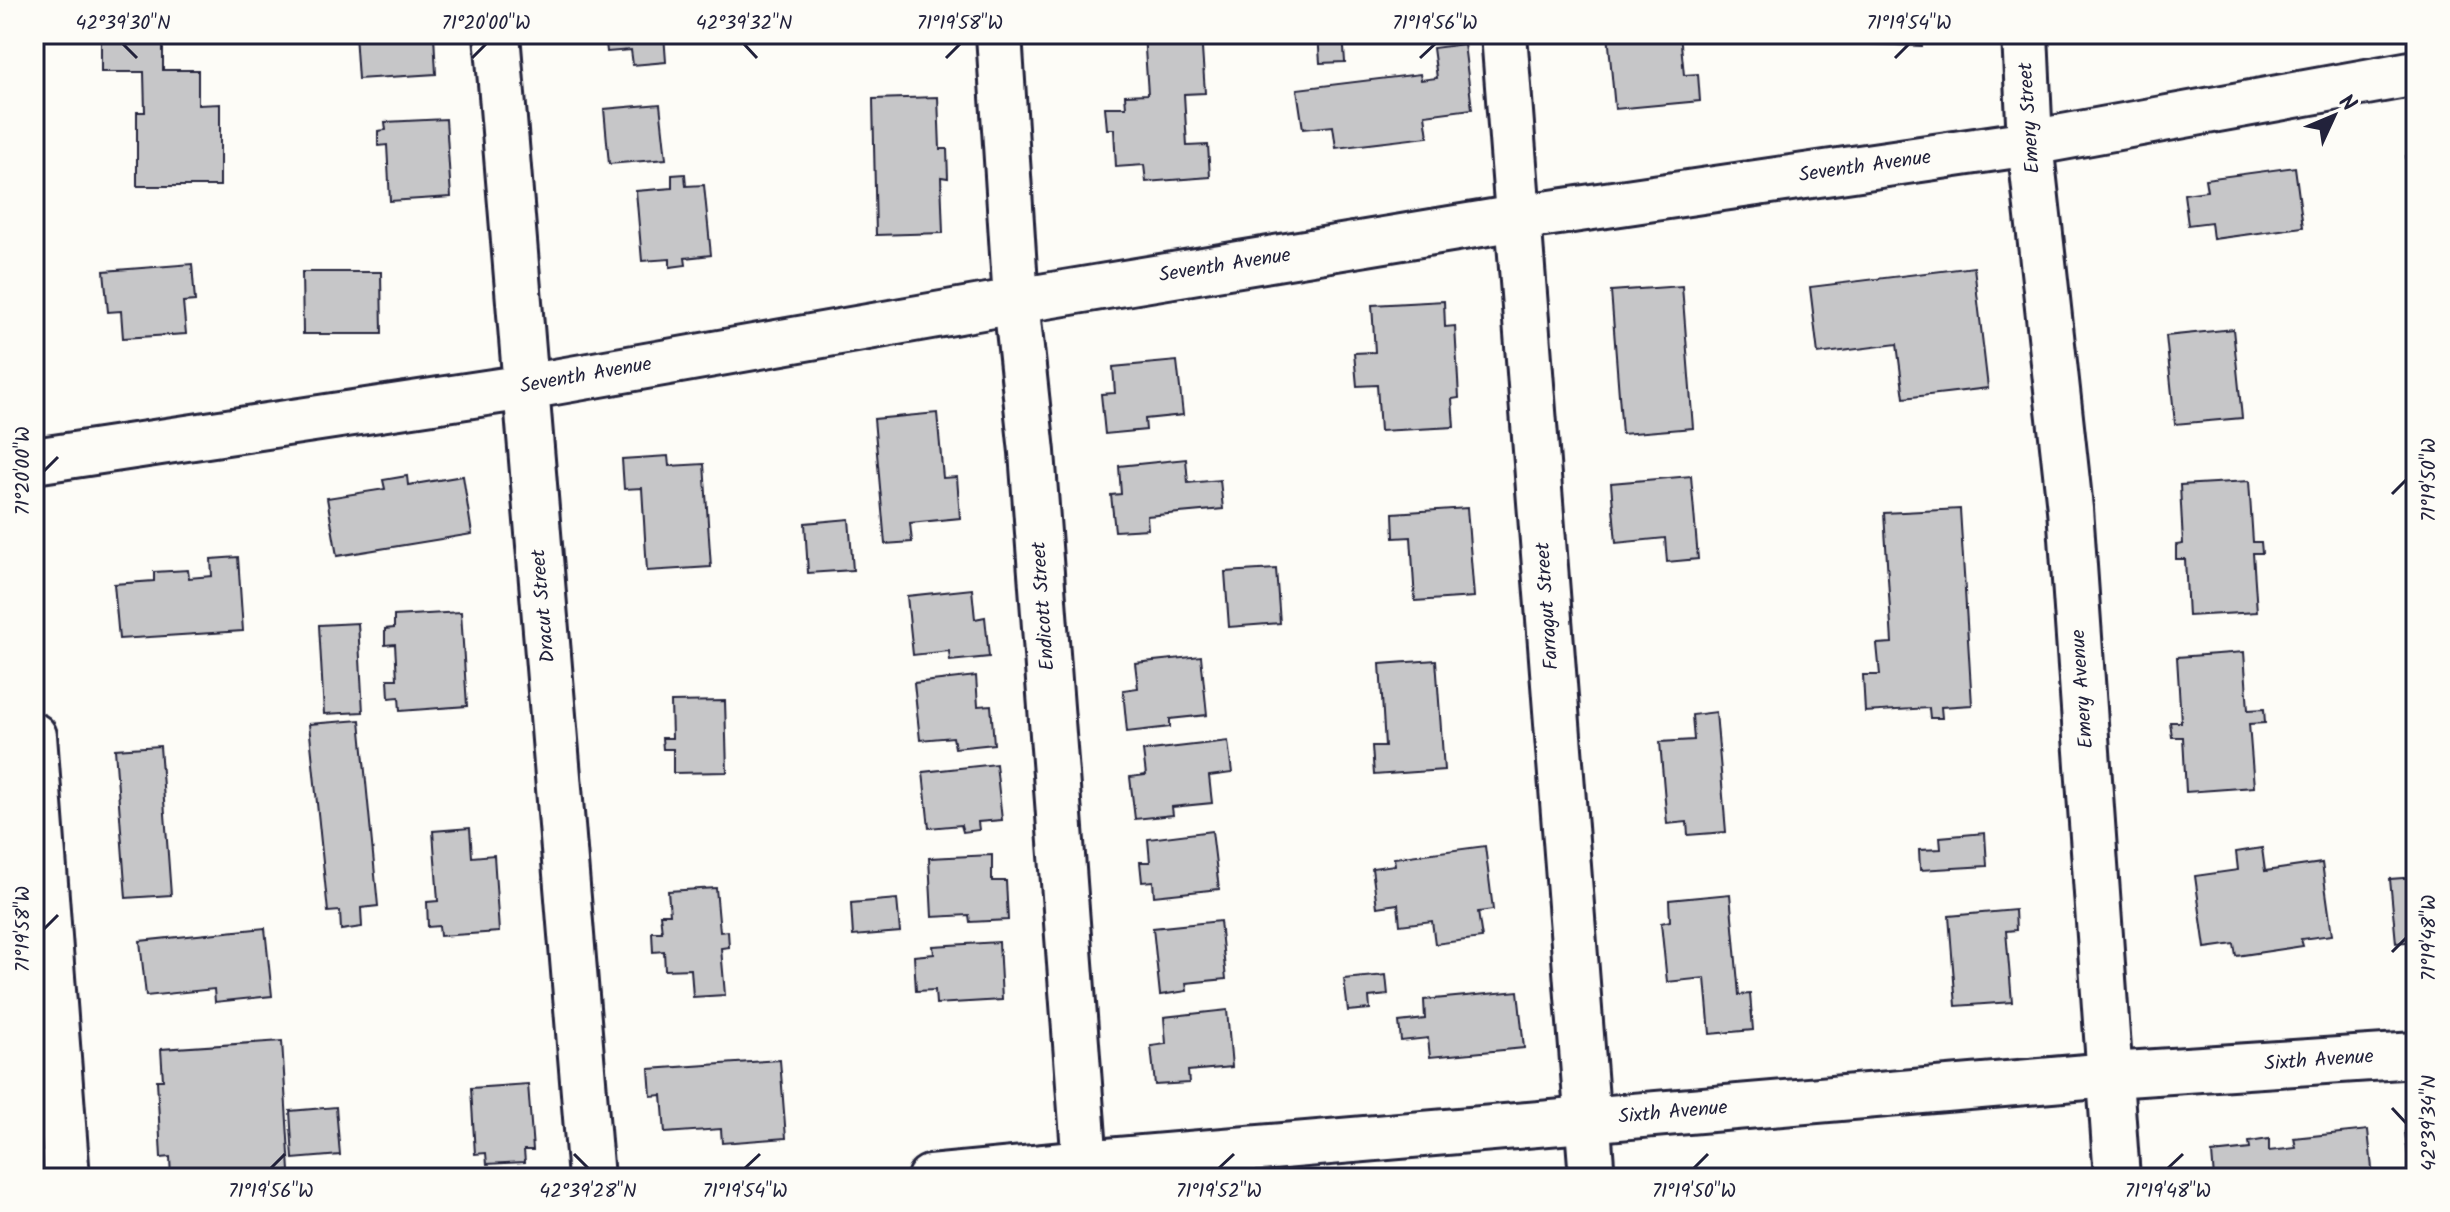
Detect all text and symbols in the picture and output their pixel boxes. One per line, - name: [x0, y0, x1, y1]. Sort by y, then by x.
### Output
- text: 42°39'30"N: [75, 8, 171, 40]
- text: 71°20'00"W: [441, 8, 531, 40]
- text: 42°39'32"N: [696, 8, 792, 40]
- text: 71°19'58"W: [917, 8, 1003, 40]
- text: 71°19'56"W: [1392, 8, 1478, 40]
- text: 71°19'54"W: [1866, 8, 1952, 40]
- street label: Emery Street: [2010, 61, 2050, 175]
- north arrow: [2294, 76, 2374, 156]
- text: N: [2329, 87, 2364, 121]
- street label: Seventh Avenue: [1797, 142, 1933, 192]
- street label: Seventh Avenue: [1157, 240, 1293, 292]
- street label: Seventh Avenue: [518, 349, 654, 403]
- text: 71°20'00"W: [8, 426, 40, 516]
- text: 71°19'50"W: [2414, 438, 2446, 522]
- street label: Endicott Street: [1024, 540, 1064, 672]
- street label: Farragut Street: [1528, 541, 1568, 671]
- street label: Dracut Street: [523, 548, 565, 664]
- street label: Emery Avenue: [2063, 628, 2103, 750]
- text: 71°19'58"W: [8, 886, 40, 972]
- text: 71°19'48"W: [2414, 895, 2446, 981]
- street label: Sixth Avenue: [2263, 1041, 2375, 1081]
- text: 42°39'34"N: [2414, 1075, 2446, 1171]
- street label: Sixth Avenue: [1617, 1092, 1729, 1134]
- text: 71°19'56"W: [228, 1176, 314, 1208]
- text: 42°39'28"N: [539, 1176, 637, 1208]
- text: 71°19'54"W: [702, 1176, 788, 1208]
- text: 71°19'52"W: [1176, 1176, 1262, 1208]
- text: 71°19'50"W: [1652, 1176, 1736, 1208]
- text: 71°19'48"W: [2125, 1176, 2211, 1208]

